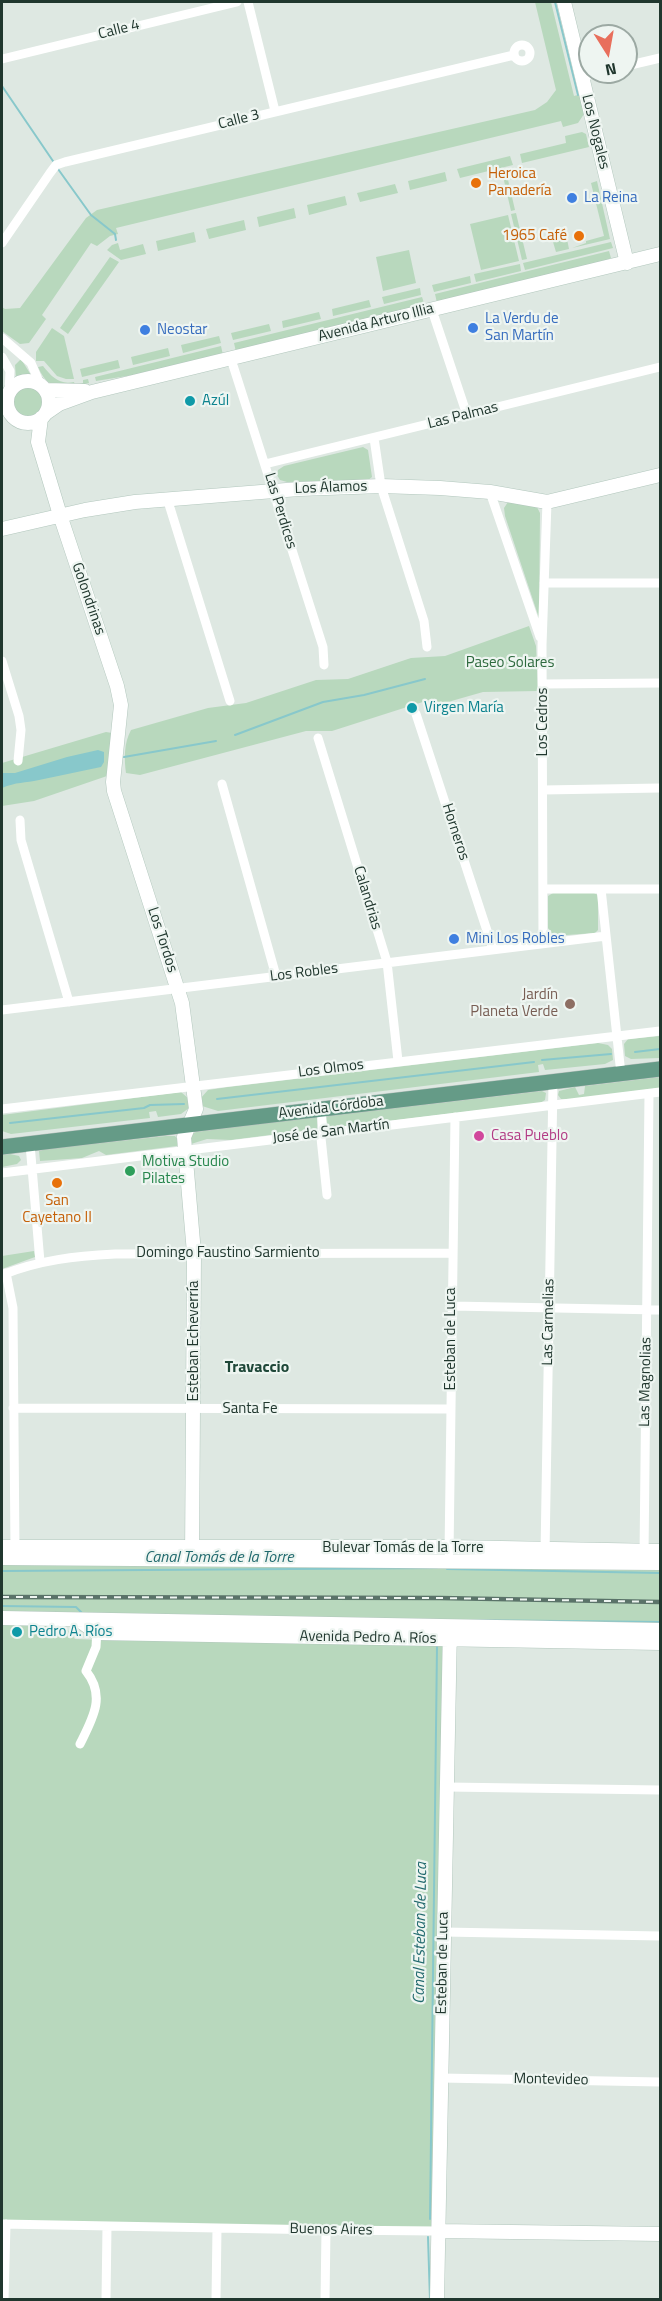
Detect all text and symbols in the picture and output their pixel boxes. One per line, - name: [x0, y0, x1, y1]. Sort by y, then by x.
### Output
- street label: Calle 4: [97, 16, 141, 44]
- north arrow: [578, 24, 638, 84]
- text: N: [603, 57, 619, 83]
- street label: Los Nogales: [577, 93, 613, 171]
- street label: Calle 3: [217, 106, 261, 134]
- place label: Heroica Panadería: [488, 165, 551, 200]
- marker: Heroica Panadería: [469, 176, 483, 190]
- place label: La Reina: [584, 189, 638, 207]
- marker: La Reina: [565, 191, 579, 205]
- place label: 1965 Café: [502, 227, 567, 245]
- marker: 1965 Café: [572, 229, 586, 243]
- street label: Avenida Arturo Illia: [316, 300, 436, 346]
- place label: La Verdu de San Martín: [485, 310, 559, 345]
- place label: Neostar: [157, 321, 208, 339]
- marker: La Verdu de San Martín: [466, 321, 480, 335]
- marker: Neostar: [138, 323, 152, 337]
- place label: Azúl: [202, 392, 229, 410]
- marker: Azúl: [183, 394, 197, 408]
- street label: Las Palmas: [426, 399, 500, 433]
- street label: Las Perdices: [260, 471, 300, 551]
- street label: Los Álamos: [294, 478, 368, 498]
- street label: Golondrinas: [67, 560, 109, 638]
- park label: Paseo Solares: [466, 654, 554, 672]
- street label: Los Cedros: [534, 688, 552, 756]
- place label: Virgen María: [424, 699, 504, 717]
- marker: Virgen María: [405, 701, 419, 715]
- street label: Horneros: [437, 801, 473, 863]
- street label: Calandrias: [349, 864, 385, 932]
- street label: Los Tordos: [143, 905, 181, 975]
- place label: Mini Los Robles: [466, 930, 565, 948]
- marker: Mini Los Robles: [447, 932, 461, 946]
- street label: Los Robles: [269, 960, 339, 986]
- place label: Jardín Planeta Verde: [470, 986, 558, 1021]
- marker: Jardín Planeta Verde: [563, 997, 577, 1011]
- street label: Los Olmos: [297, 1056, 365, 1082]
- street label: Avenida Córdoba: [277, 1093, 385, 1123]
- street label: José de San Martín: [271, 1116, 391, 1148]
- place label: Casa Pueblo: [491, 1127, 568, 1145]
- marker: Casa Pueblo: [472, 1129, 486, 1143]
- place label: Motiva Studio Pilates: [142, 1153, 229, 1188]
- marker: Motiva Studio Pilates: [123, 1164, 137, 1178]
- marker: San Cayetano II: [50, 1176, 64, 1190]
- place label: San Cayetano II: [22, 1192, 92, 1227]
- street label: Domingo Faustino Sarmiento: [136, 1244, 320, 1262]
- street label: Las Carmelias: [539, 1278, 559, 1366]
- street label: Esteban Echeverría: [185, 1281, 203, 1401]
- street label: Esteban de Luca: [442, 1288, 460, 1390]
- street label: Las Magnolias: [636, 1337, 656, 1427]
- district label: Travaccio: [225, 1358, 289, 1378]
- street label: Santa Fe: [223, 1400, 277, 1418]
- street label: Bulevar Tomás de la Torre: [322, 1539, 484, 1557]
- water label: Canal Tomás de la Torre: [144, 1548, 294, 1568]
- place label: Pedro A. Ríos: [29, 1623, 113, 1641]
- marker: Pedro A. Ríos: [10, 1625, 24, 1639]
- street label: Avenida Pedro A. Ríos: [299, 1628, 437, 1648]
- water label: Canal Esteban de Luca: [410, 1862, 432, 2004]
- street label: Esteban de Luca: [433, 1911, 453, 2015]
- street label: Montevideo: [513, 2070, 589, 2090]
- street label: Buenos Aires: [289, 2220, 373, 2240]

